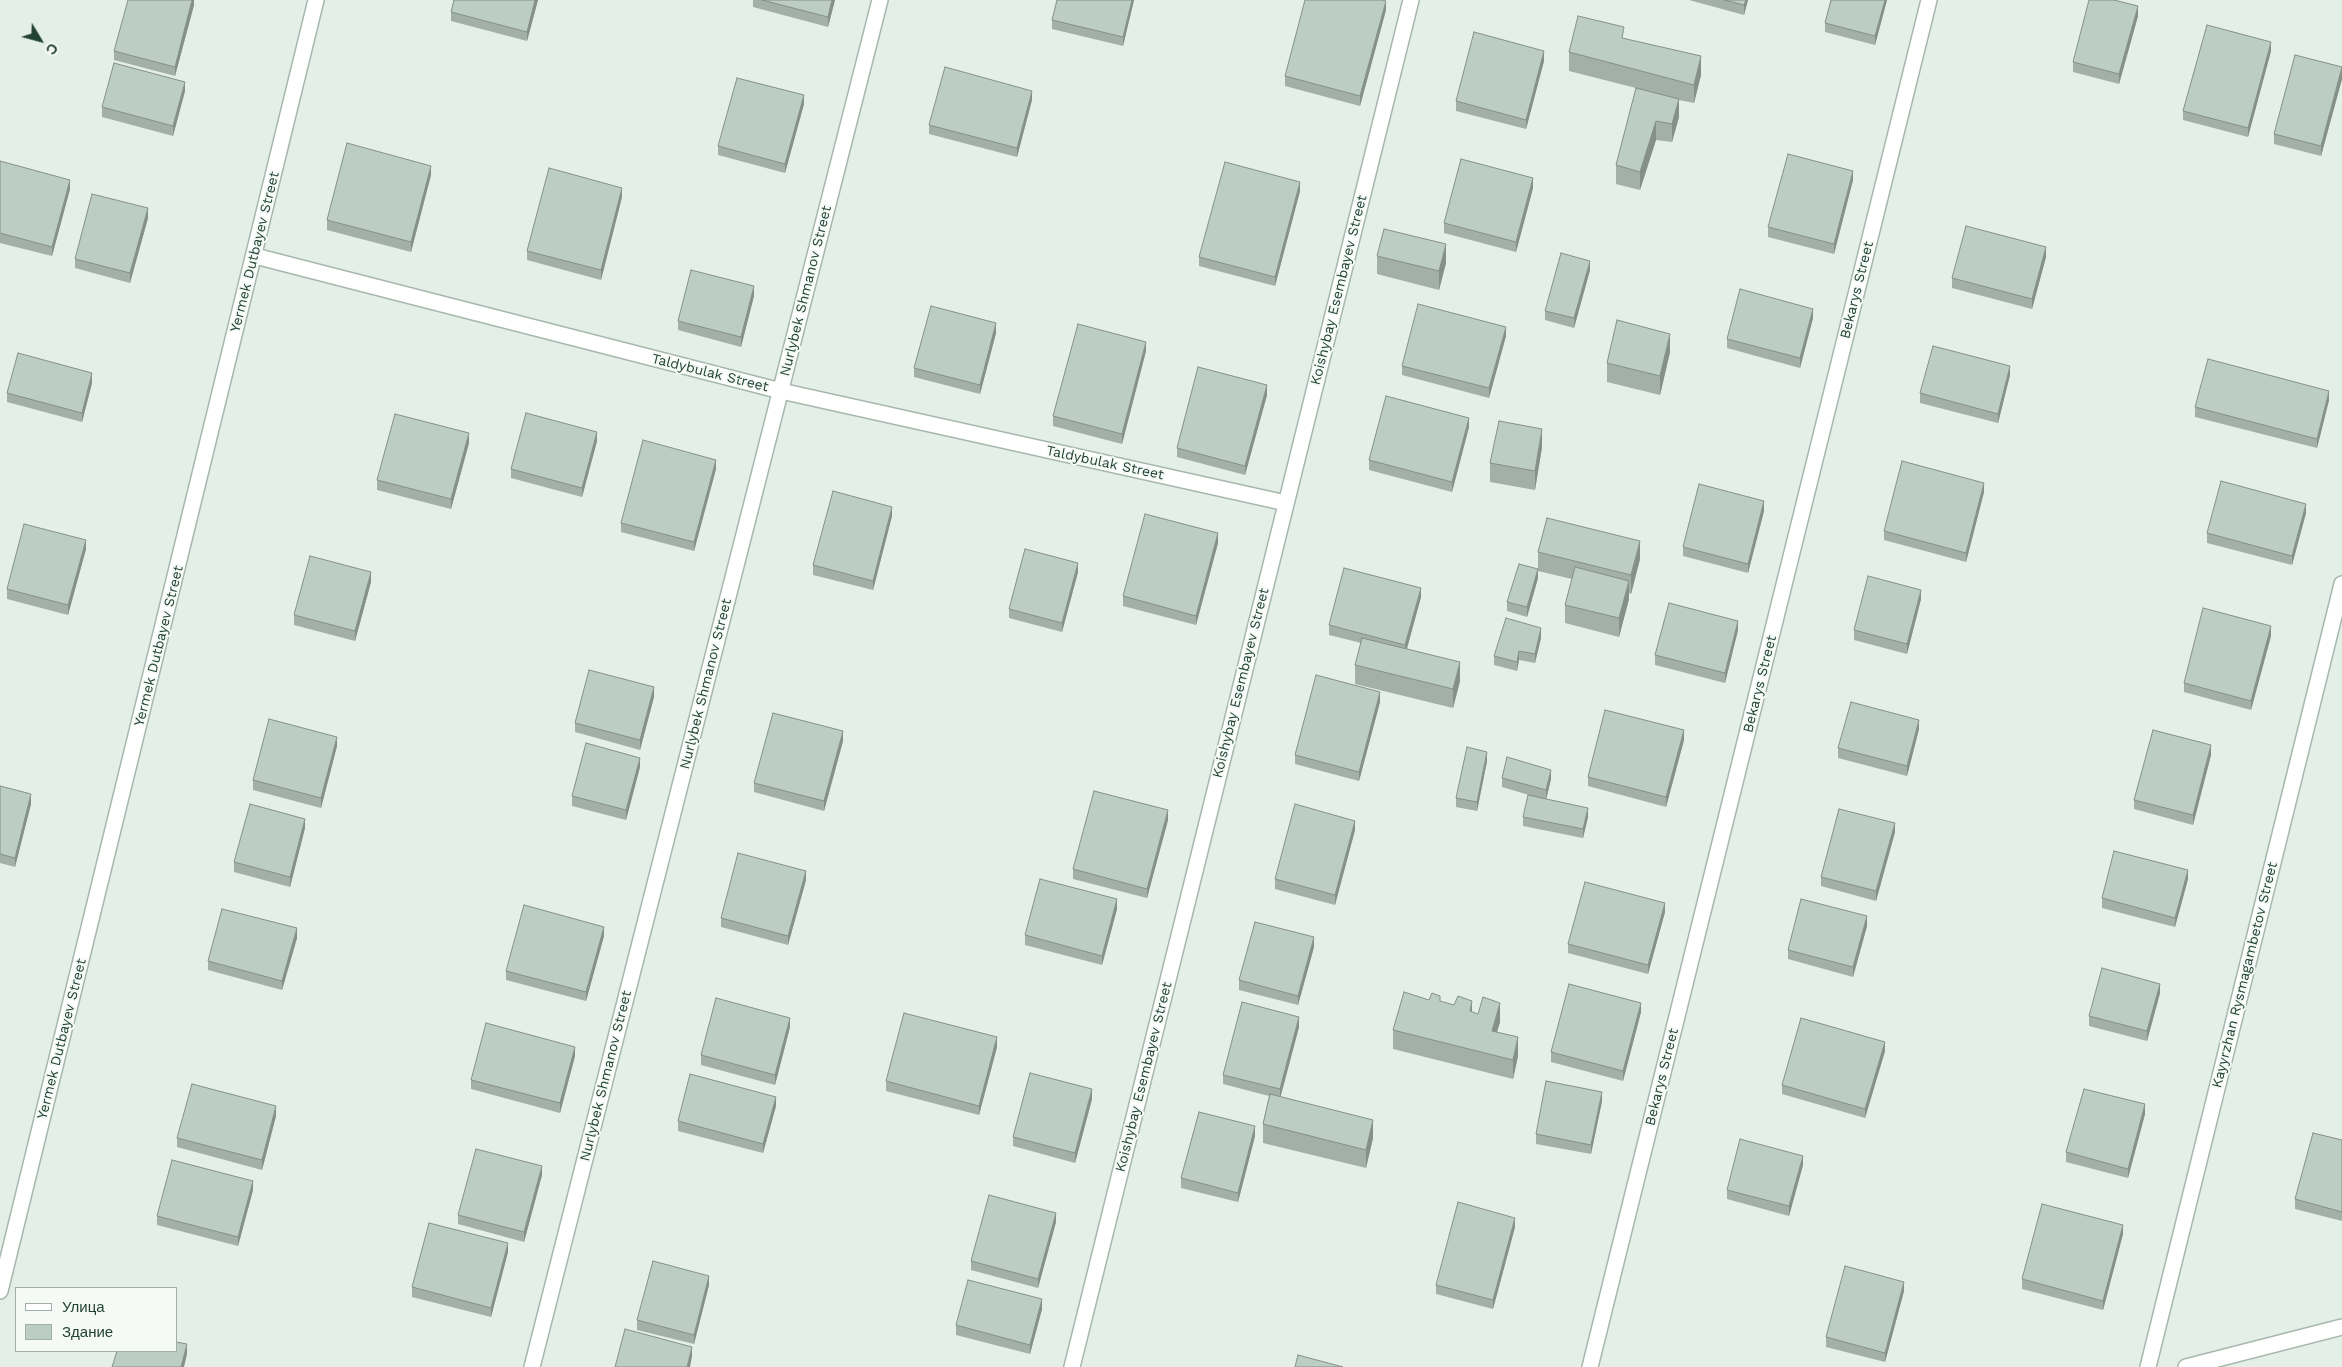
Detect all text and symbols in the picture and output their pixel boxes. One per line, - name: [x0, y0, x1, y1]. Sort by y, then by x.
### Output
- north arrow: [15, 15, 65, 65]
- text: С: [43, 40, 61, 58]
- street label: Yermek Dutbayev Street: [227, 170, 283, 334]
- street label: Koishybay Esembayev Street: [1307, 193, 1371, 387]
- street label: Nurlybek Shmanov Street: [777, 204, 835, 378]
- street label: Bekarys Street: [1837, 239, 1877, 341]
- street label: Taldybulak Street: [650, 350, 770, 396]
- street label: Taldybulak Street: [1045, 442, 1165, 484]
- street label: Yermek Dutbayev Street: [131, 564, 187, 728]
- street label: Koishybay Esembayev Street: [1209, 586, 1273, 780]
- street label: Nurlybek Shmanov Street: [677, 597, 735, 771]
- street label: Bekarys Street: [1740, 633, 1780, 735]
- street label: Kayyrzhan Rysmagambetov Street: [2209, 860, 2281, 1090]
- street label: Yermek Dutbayev Street: [34, 957, 90, 1121]
- street label: Koishybay Esembayev Street: [1112, 980, 1176, 1174]
- street label: Nurlybek Shmanov Street: [577, 989, 635, 1163]
- street label: Bekarys Street: [1642, 1026, 1682, 1128]
- legend: [15, 1287, 178, 1352]
- text: Улица: [62, 1298, 105, 1316]
- text: Здание: [62, 1323, 113, 1341]

